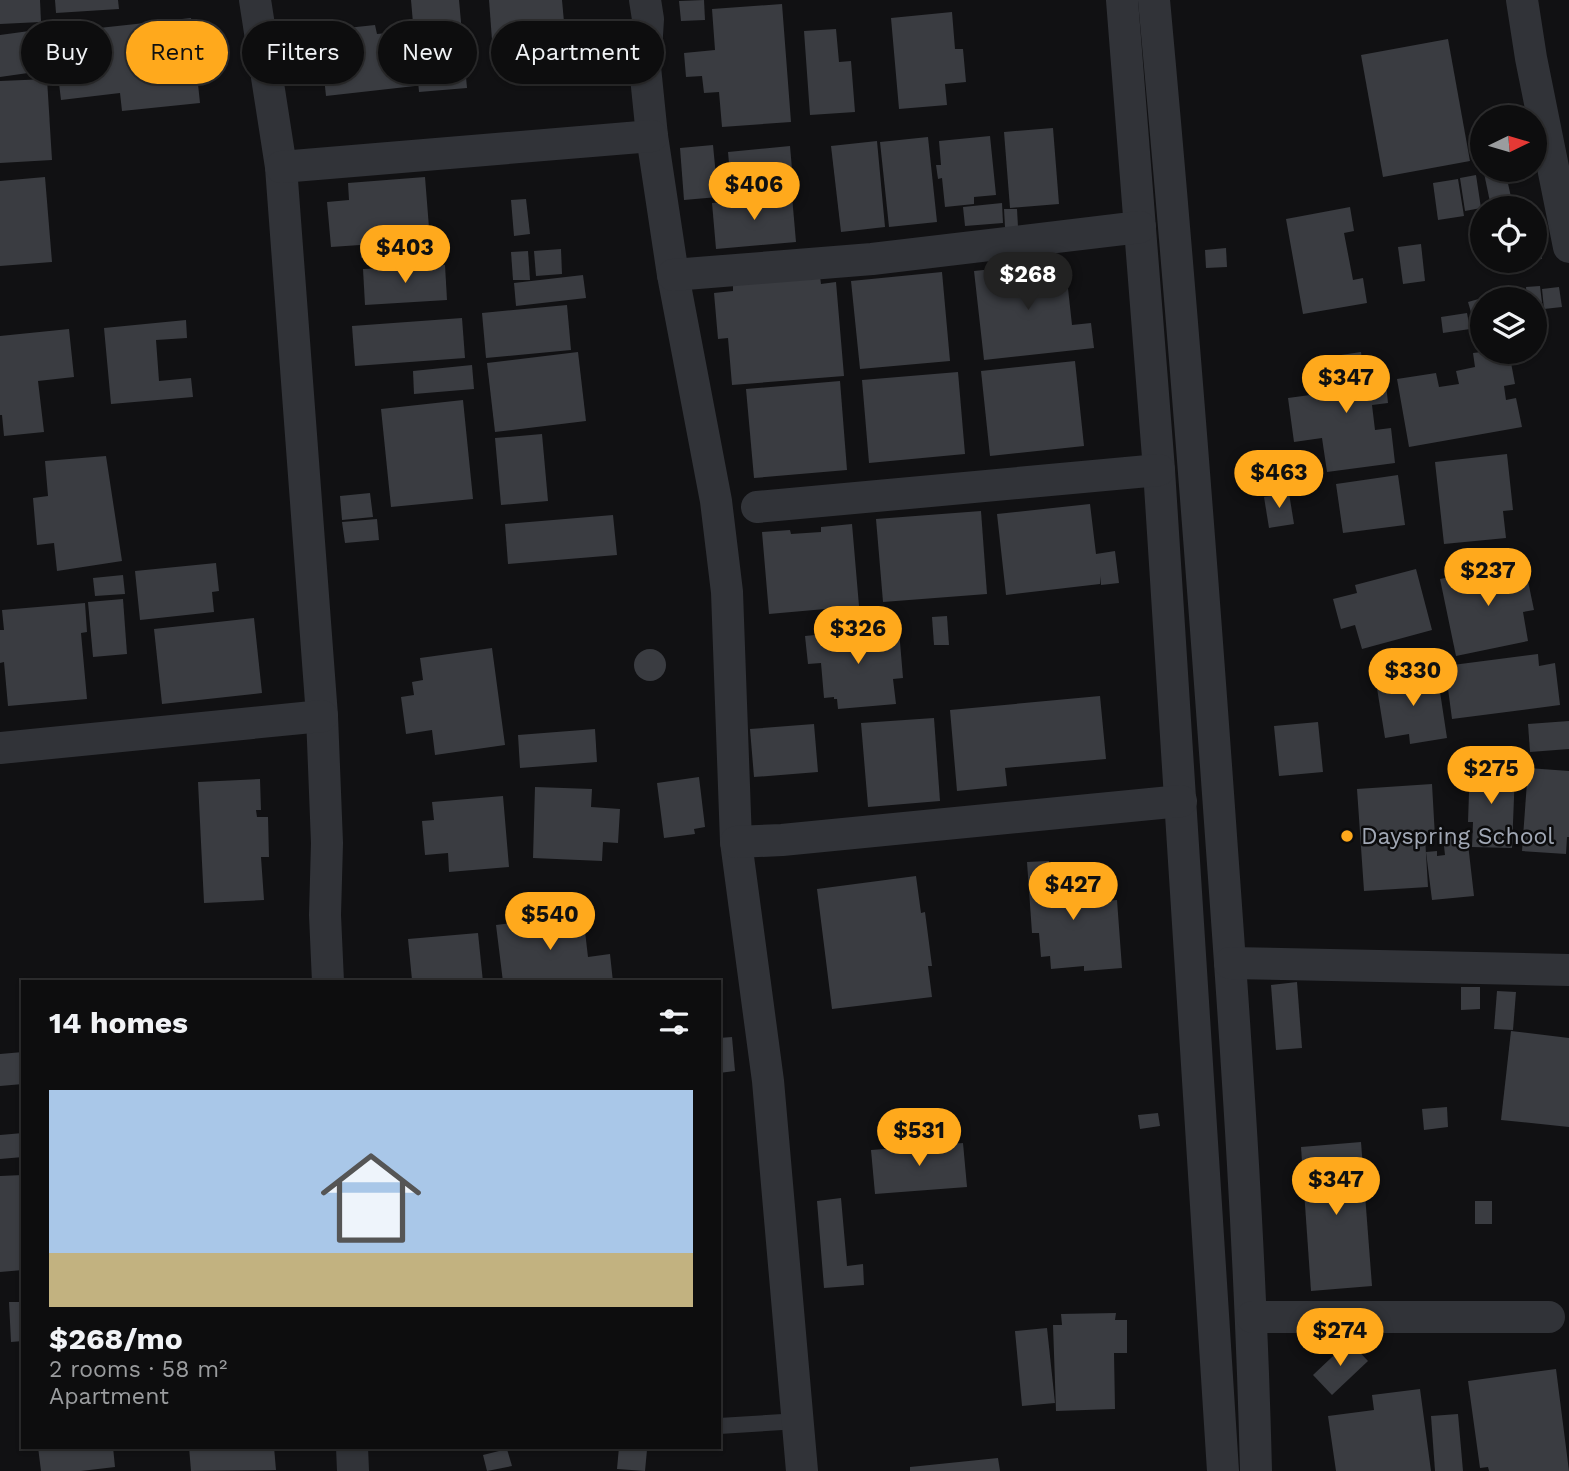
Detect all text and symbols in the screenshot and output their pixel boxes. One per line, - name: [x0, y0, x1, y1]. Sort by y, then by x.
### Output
- chip: Buy: [21, 21, 112, 84]
- chip: Rent: [126, 21, 228, 84]
- chip: Filters: [242, 21, 364, 84]
- chip: New: [378, 21, 477, 84]
- chip: Apartment: [491, 21, 664, 84]
- north arrow: [1470, 105, 1547, 182]
- map controls: [1470, 105, 1547, 364]
- pin: $406: [713, 162, 795, 222]
- text: $406: [725, 171, 783, 198]
- button: locate: [1470, 196, 1547, 273]
- pin: $403: [364, 226, 446, 285]
- text: $403: [376, 234, 434, 261]
- pin: $268: [987, 252, 1069, 312]
- text: $268: [999, 261, 1057, 288]
- button: layers: [1470, 287, 1547, 364]
- pin: $347: [1305, 356, 1387, 415]
- text: $347: [1318, 364, 1374, 391]
- pin: $463: [1238, 450, 1320, 510]
- text: $463: [1250, 459, 1308, 486]
- pin: $237: [1447, 548, 1529, 608]
- text: $237: [1460, 557, 1516, 584]
- pin: $326: [817, 606, 899, 666]
- text: $326: [830, 615, 886, 642]
- pin: $330: [1372, 648, 1454, 708]
- text: $330: [1385, 657, 1441, 684]
- pin: $275: [1450, 746, 1532, 806]
- text: $275: [1463, 755, 1519, 782]
- place label: Dayspring School: [1361, 823, 1554, 850]
- marker: Dayspring School: [1339, 828, 1355, 844]
- pin: $427: [1032, 862, 1114, 922]
- text: $427: [1045, 871, 1101, 898]
- pin: $540: [509, 892, 591, 952]
- text: $540: [521, 901, 579, 928]
- icon: filters: [655, 1003, 693, 1041]
- text: 14 homes: [49, 1005, 188, 1040]
- pin: $531: [878, 1108, 960, 1168]
- text: $531: [893, 1117, 945, 1144]
- icon: home: [308, 1135, 434, 1261]
- pin: $347: [1295, 1158, 1377, 1217]
- text: $347: [1308, 1166, 1364, 1193]
- pin: $274: [1299, 1308, 1381, 1368]
- text: $274: [1313, 1317, 1367, 1344]
- text: $268/mo: [49, 1321, 183, 1356]
- text: 2 rooms · 58 m²: [49, 1356, 228, 1383]
- text: Apartment: [49, 1383, 169, 1410]

